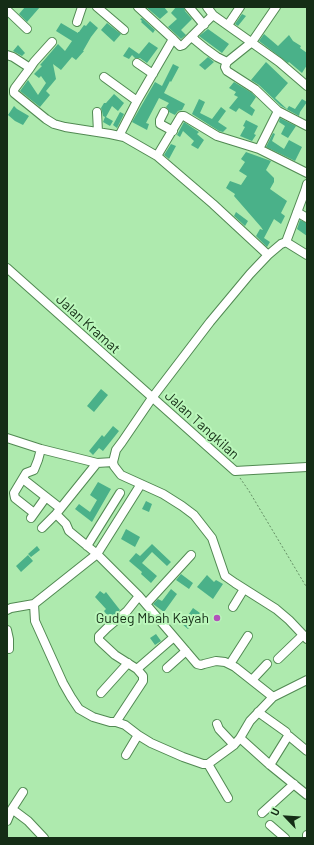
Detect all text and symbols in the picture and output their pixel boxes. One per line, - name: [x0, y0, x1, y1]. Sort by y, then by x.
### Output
- street label: Jalan Kramat: [52, 291, 124, 357]
- street label: Jalan Tangkilan: [161, 387, 243, 463]
- place label: Gudeg Mbah Kayah: [96, 610, 209, 626]
- marker: Gudeg Mbah Kayah: [212, 613, 222, 623]
- north arrow: [266, 797, 306, 837]
- text: U: [267, 806, 282, 818]

